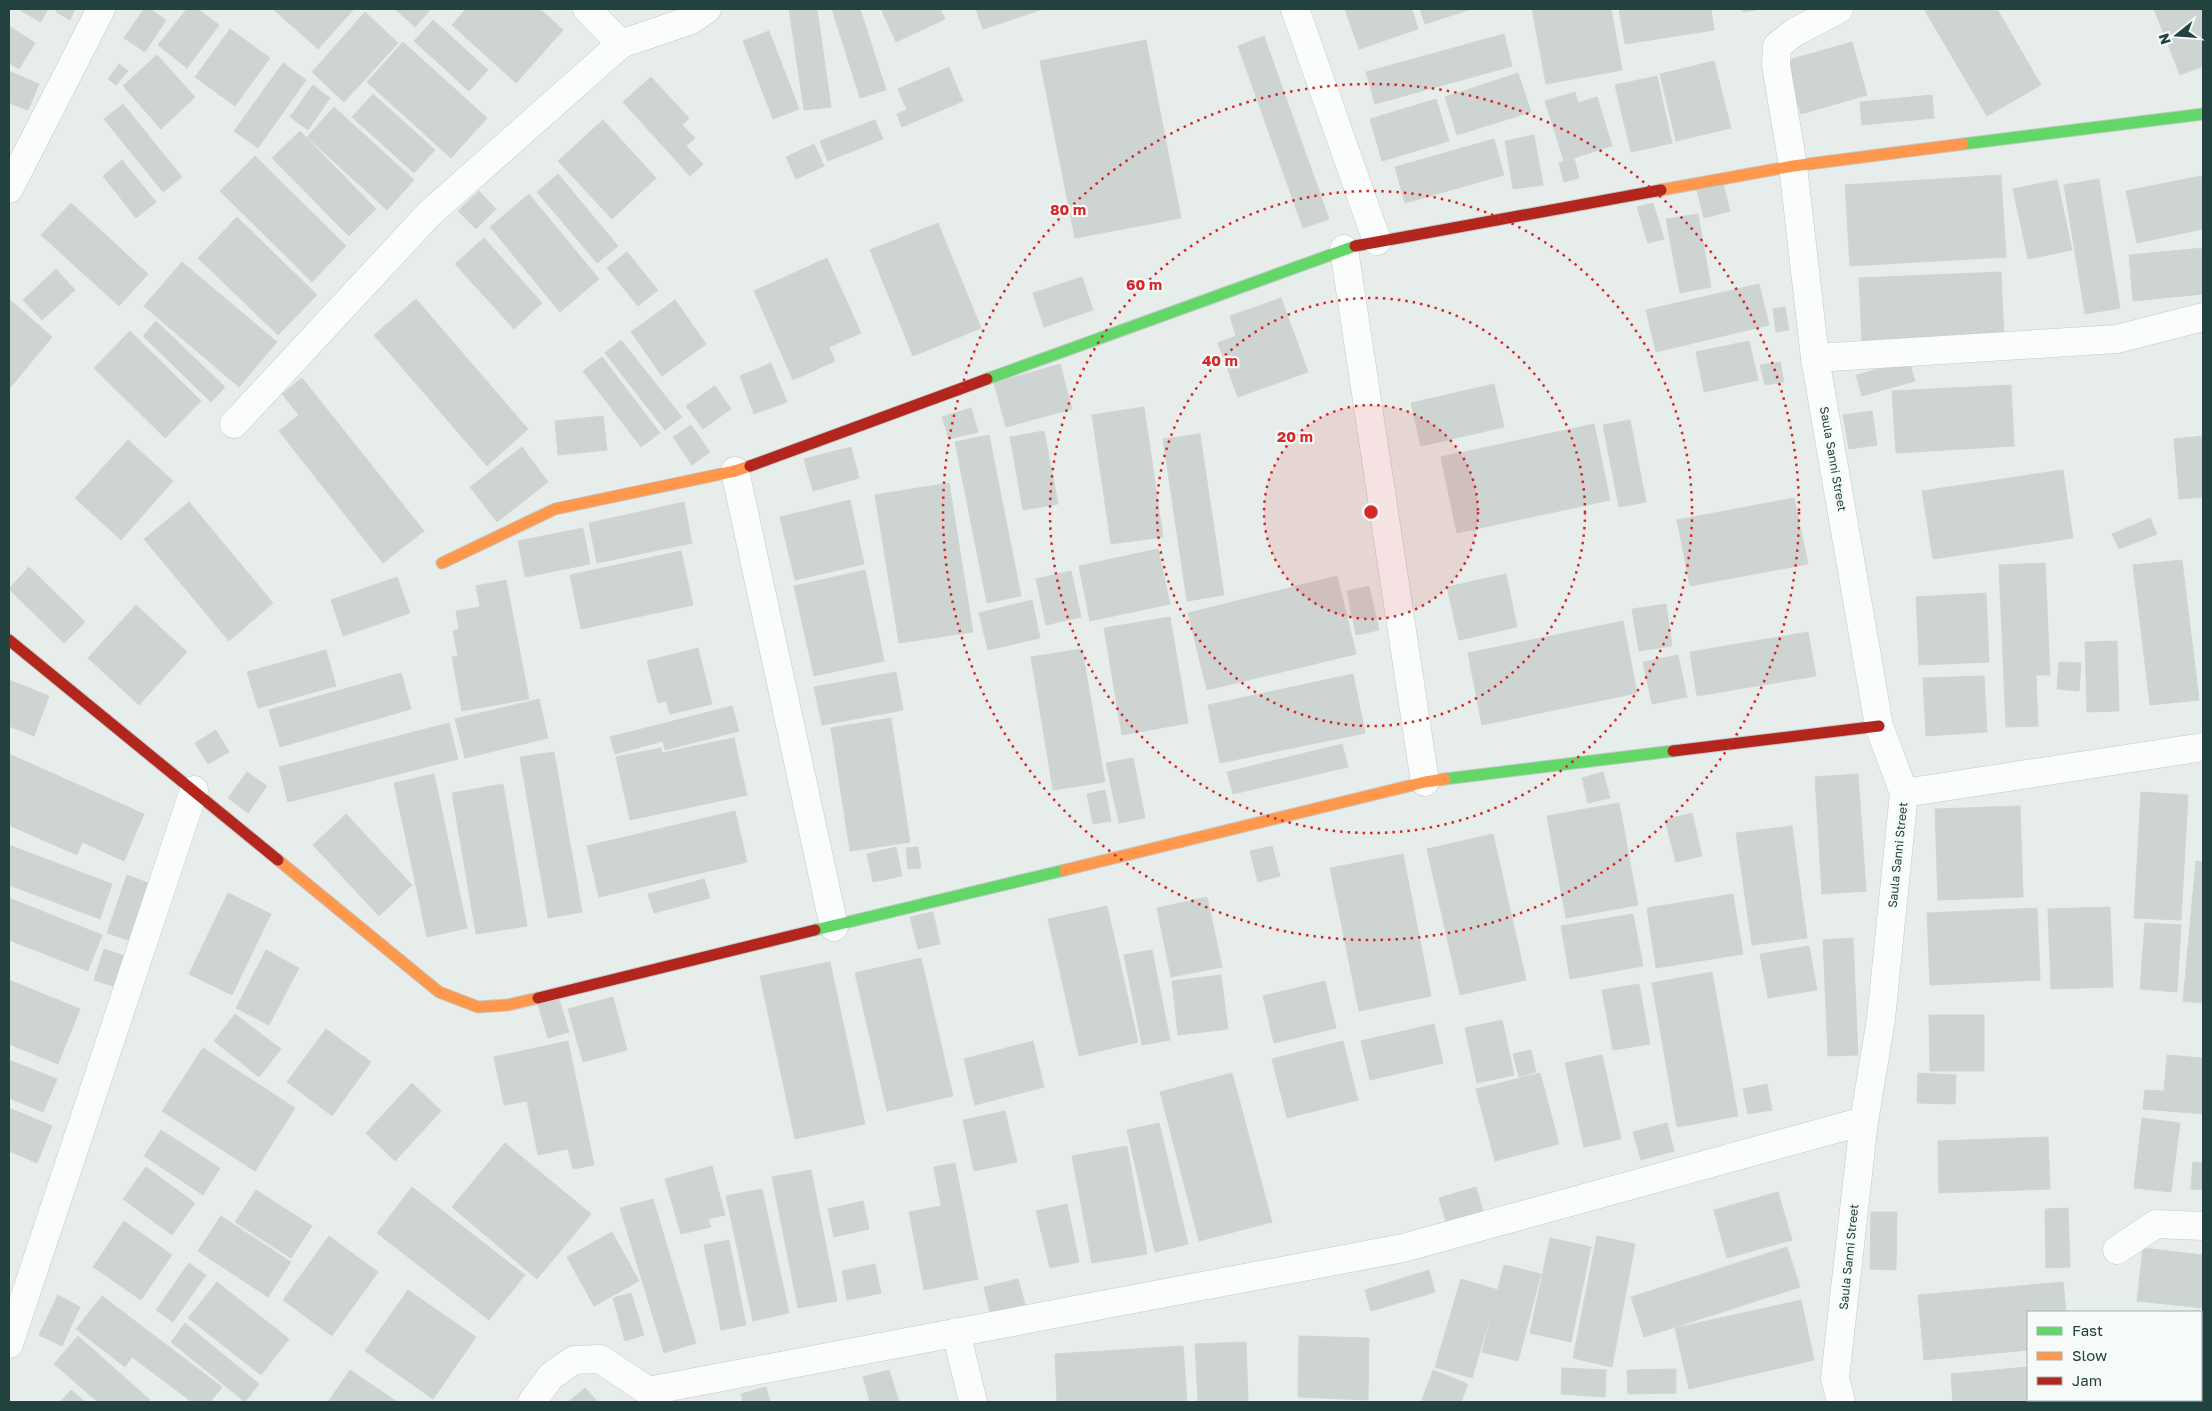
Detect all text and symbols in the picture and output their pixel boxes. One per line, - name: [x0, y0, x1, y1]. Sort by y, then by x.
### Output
- north arrow: [2152, 10, 2202, 60]
- text: N: [2154, 31, 2174, 47]
- text: 80 m: [1050, 200, 1086, 218]
- text: 60 m: [1126, 275, 1162, 293]
- text: 40 m: [1202, 351, 1238, 369]
- street label: Saula Sanni Street: [1817, 405, 1850, 513]
- text: 20 m: [1277, 427, 1313, 445]
- centre of rings: [1362, 503, 1380, 521]
- street label: Saula Sanni Street: [1884, 801, 1911, 909]
- street label: Saula Sanni Street: [1835, 1203, 1862, 1311]
- legend: [2027, 1311, 2202, 1401]
- text: Fast: [2072, 1321, 2103, 1339]
- text: Slow: [2072, 1346, 2107, 1364]
- text: Jam: [2072, 1371, 2102, 1389]

